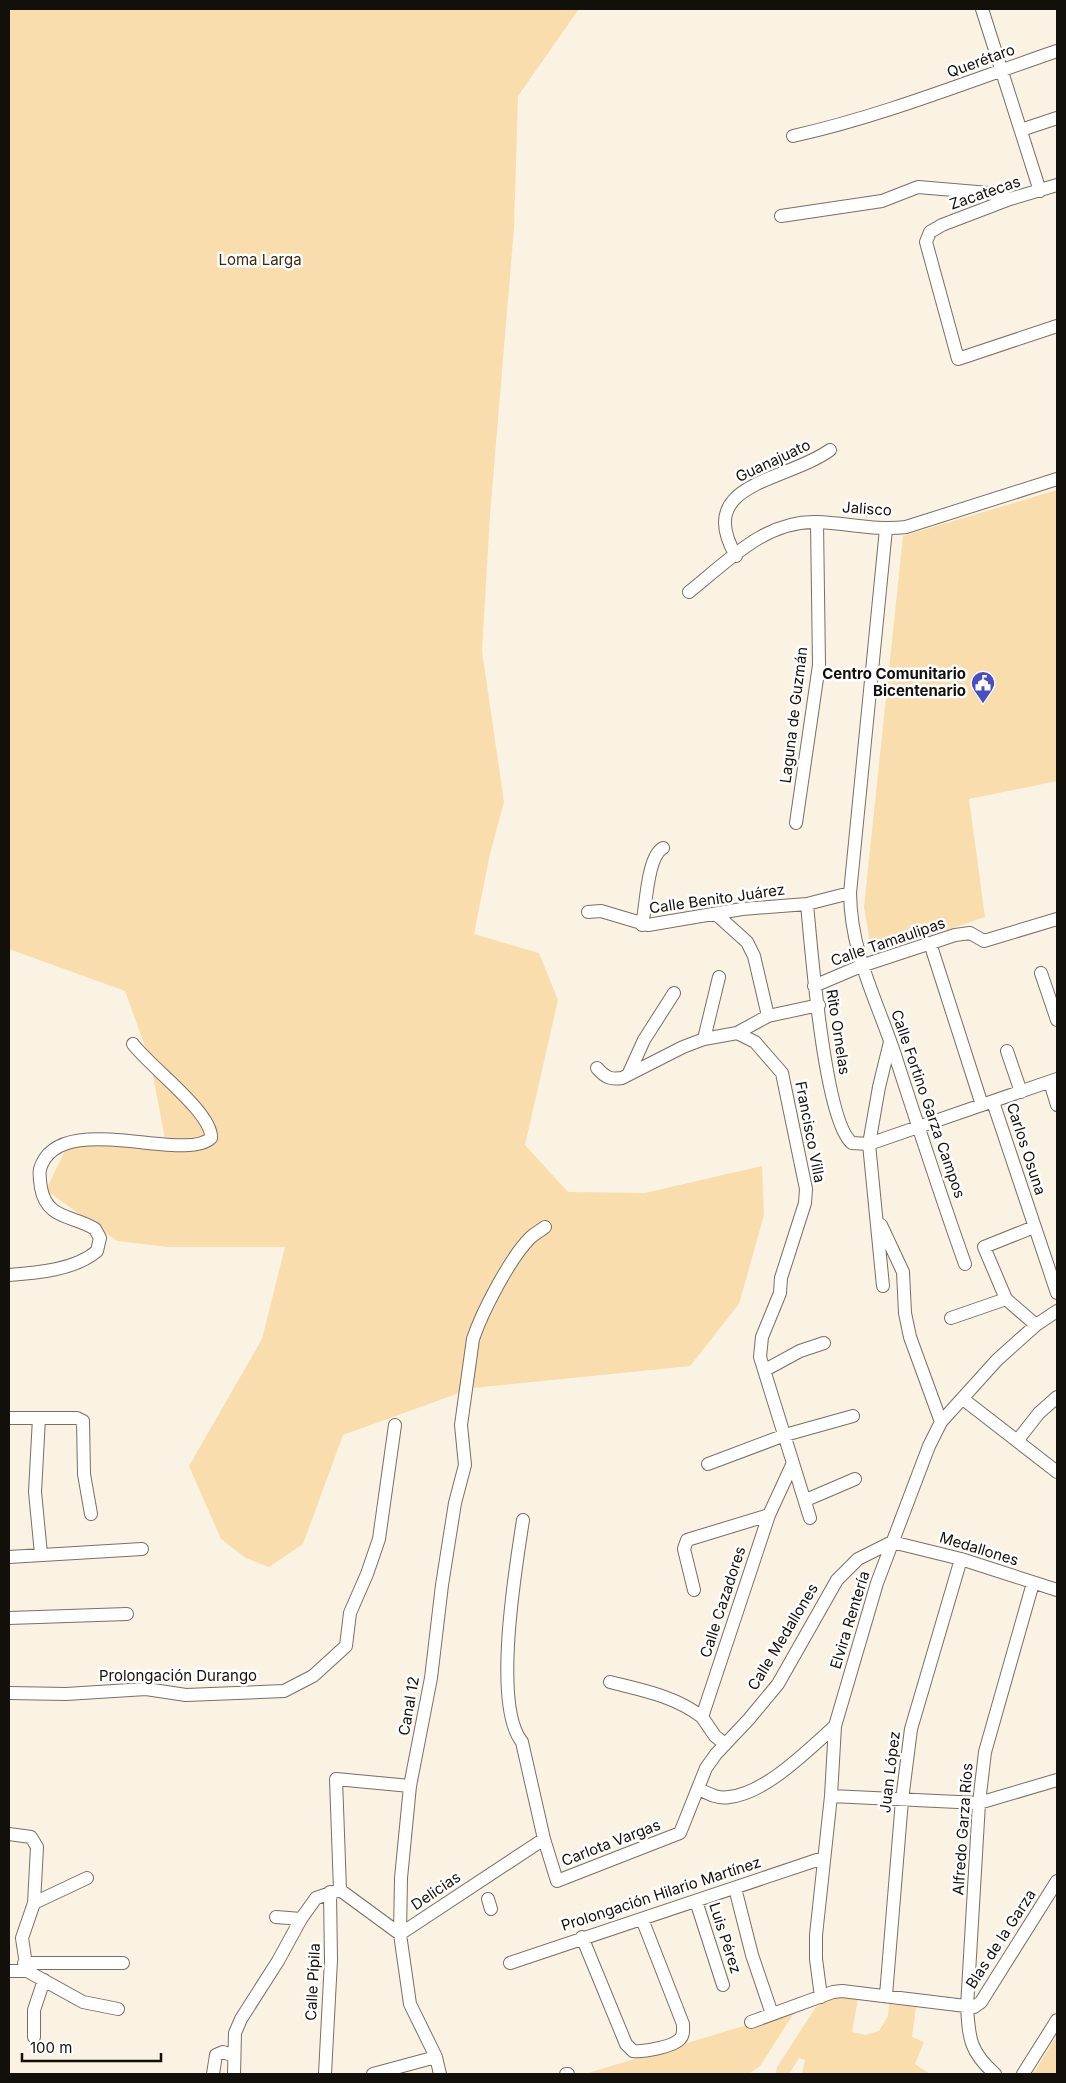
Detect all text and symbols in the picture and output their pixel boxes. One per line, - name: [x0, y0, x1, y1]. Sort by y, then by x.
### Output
- street label: Querétaro: [944, 39, 1017, 82]
- street label: Zacatecas: [947, 172, 1023, 213]
- park label: Loma Larga: [218, 250, 302, 269]
- street label: Guanajuato: [732, 435, 813, 486]
- street label: Jalisco: [842, 497, 893, 520]
- street label: Laguna de Guzmán: [776, 646, 811, 784]
- place label: Centro Comunitario Bicentenario: [822, 664, 966, 700]
- public building icon: Centro Comunitario Bicentenario: [970, 670, 996, 704]
- street label: Calle Benito Juárez: [648, 880, 786, 917]
- street label: Calle Tamaulipas: [828, 913, 948, 970]
- street label: Rito Ornelas: [822, 988, 855, 1076]
- street label: Calle Fortino Garza Campos: [887, 1007, 970, 1201]
- street label: Francisco Villa: [791, 1080, 830, 1184]
- street label: Carlos Osuna: [1003, 1100, 1050, 1197]
- street label: Medallones: [937, 1527, 1021, 1570]
- street label: Calle Cazadores: [696, 1544, 749, 1660]
- street label: Elvira Rentería: [826, 1569, 873, 1671]
- street label: Calle Medallones: [743, 1580, 822, 1694]
- street label: Prolongación Durango: [99, 1666, 257, 1685]
- street label: Canal 12: [394, 1675, 423, 1737]
- street label: Juan López: [875, 1730, 904, 1814]
- street label: Alfredo Garza Ríos: [948, 1762, 977, 1896]
- street label: Carlota Vargas: [559, 1815, 663, 1870]
- street label: Prolongación Hilario Martínez: [559, 1852, 763, 1935]
- street label: Delicias: [407, 1867, 464, 1914]
- street label: Blas de la Garza: [961, 1886, 1040, 1992]
- street label: Luis Pérez: [705, 1900, 746, 1976]
- street label: Calle Pípila: [301, 1943, 324, 2021]
- scale bar: [22, 2030, 161, 2062]
- text: 100 m: [30, 2038, 72, 2057]

